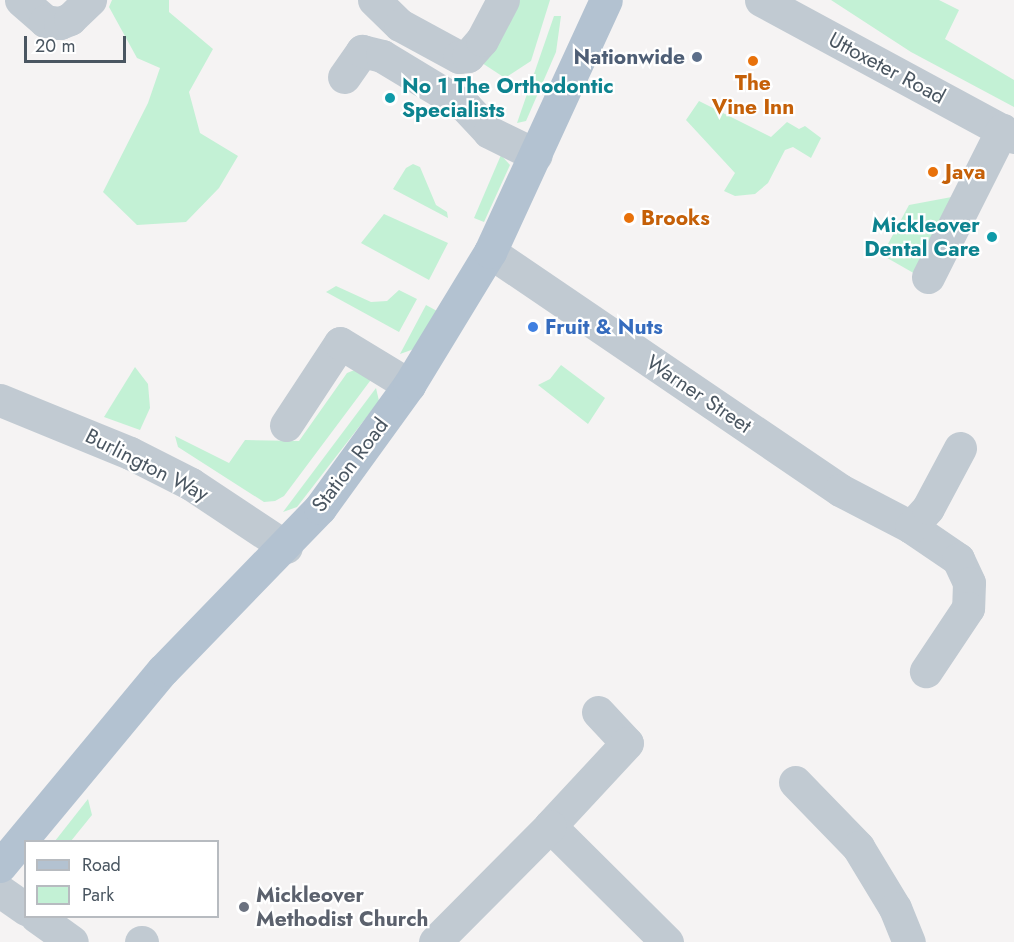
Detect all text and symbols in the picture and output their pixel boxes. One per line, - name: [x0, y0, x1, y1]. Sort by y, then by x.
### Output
- scale bar: [27, 24, 129, 62]
- street label: Uttoxeter Road: [824, 27, 950, 109]
- text: 20 m: [35, 33, 75, 59]
- place label: Nationwide: [573, 44, 685, 70]
- marker: Nationwide: [690, 50, 704, 64]
- marker: The Vine Inn: [746, 54, 760, 68]
- place label: The Vine Inn: [712, 70, 794, 120]
- place label: No 1 The Orthodontic Specialists: [402, 73, 614, 123]
- marker: No 1 The Orthodontic Specialists: [383, 91, 397, 105]
- place label: Java: [945, 159, 986, 185]
- marker: Java: [926, 165, 940, 179]
- place label: Brooks: [641, 205, 710, 231]
- marker: Brooks: [622, 211, 636, 225]
- place label: Mickleover Dental Care: [864, 212, 980, 262]
- marker: Mickleover Dental Care: [985, 230, 999, 244]
- place label: Fruit & Nuts: [545, 314, 663, 340]
- marker: Fruit & Nuts: [526, 320, 540, 334]
- street label: Warner Street: [642, 350, 756, 438]
- street label: Station Road: [306, 413, 394, 517]
- street label: Burlington Way: [81, 423, 213, 507]
- legend: [24, 840, 219, 918]
- text: Road: [82, 852, 121, 878]
- text: Park: [82, 882, 114, 908]
- place label: Mickleover Methodist Church: [256, 882, 428, 932]
- marker: Mickleover Methodist Church: [237, 900, 251, 914]

